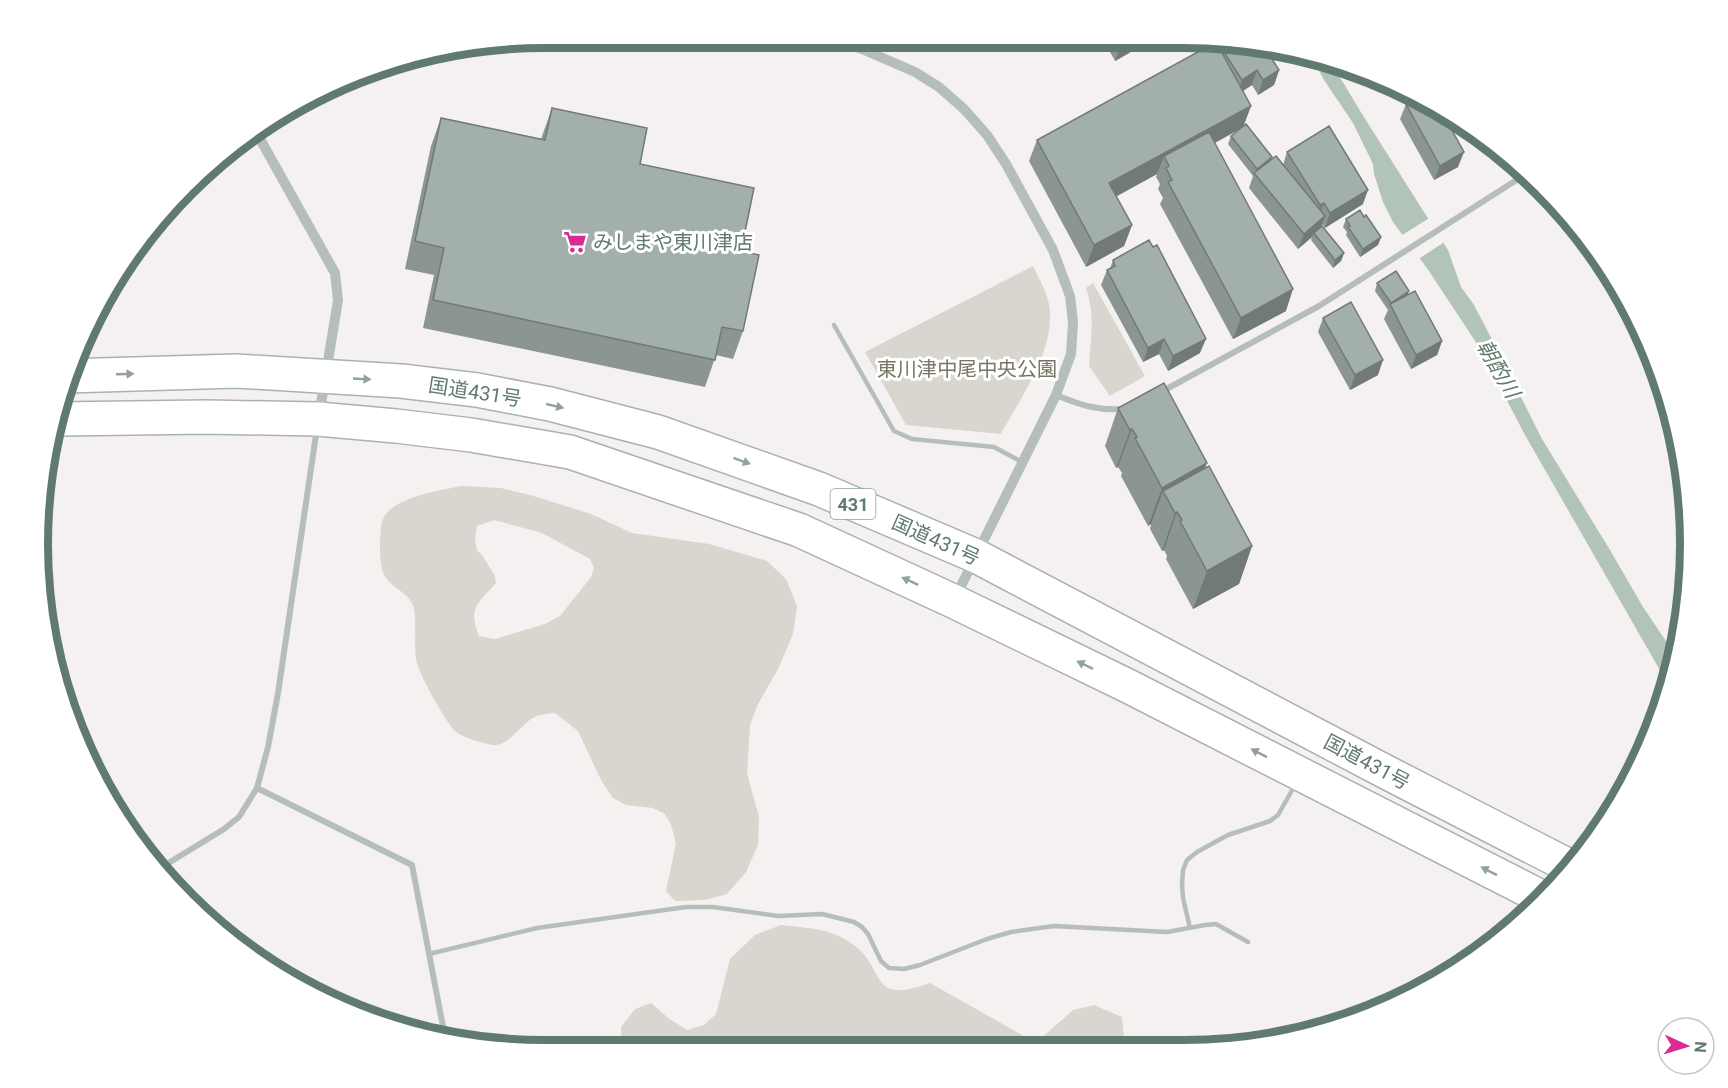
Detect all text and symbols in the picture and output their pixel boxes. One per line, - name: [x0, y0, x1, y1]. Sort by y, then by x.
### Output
- supermarket icon: みしまや東川津店: [562, 229, 588, 255]
- place label: みしまや東川津店: [593, 230, 753, 254]
- water label: 朝酌川: [1472, 336, 1525, 404]
- park label: 東川津中尾中央公園: [877, 357, 1057, 381]
- one-way arrow: [116, 370, 135, 379]
- street label: 国道431号: [427, 373, 523, 411]
- one-way arrow: [353, 374, 372, 383]
- one-way arrow: [546, 401, 564, 411]
- one-way arrow: [733, 457, 751, 467]
- road number: 431: [830, 489, 876, 519]
- street label: 国道431号: [888, 510, 984, 570]
- one-way arrow: [901, 576, 918, 585]
- one-way arrow: [1077, 661, 1094, 670]
- street label: 国道431号: [1320, 729, 1414, 795]
- one-way arrow: [1250, 749, 1268, 759]
- one-way arrow: [1480, 866, 1497, 876]
- north arrow: [1656, 1016, 1716, 1076]
- text: N: [1691, 1041, 1710, 1053]

